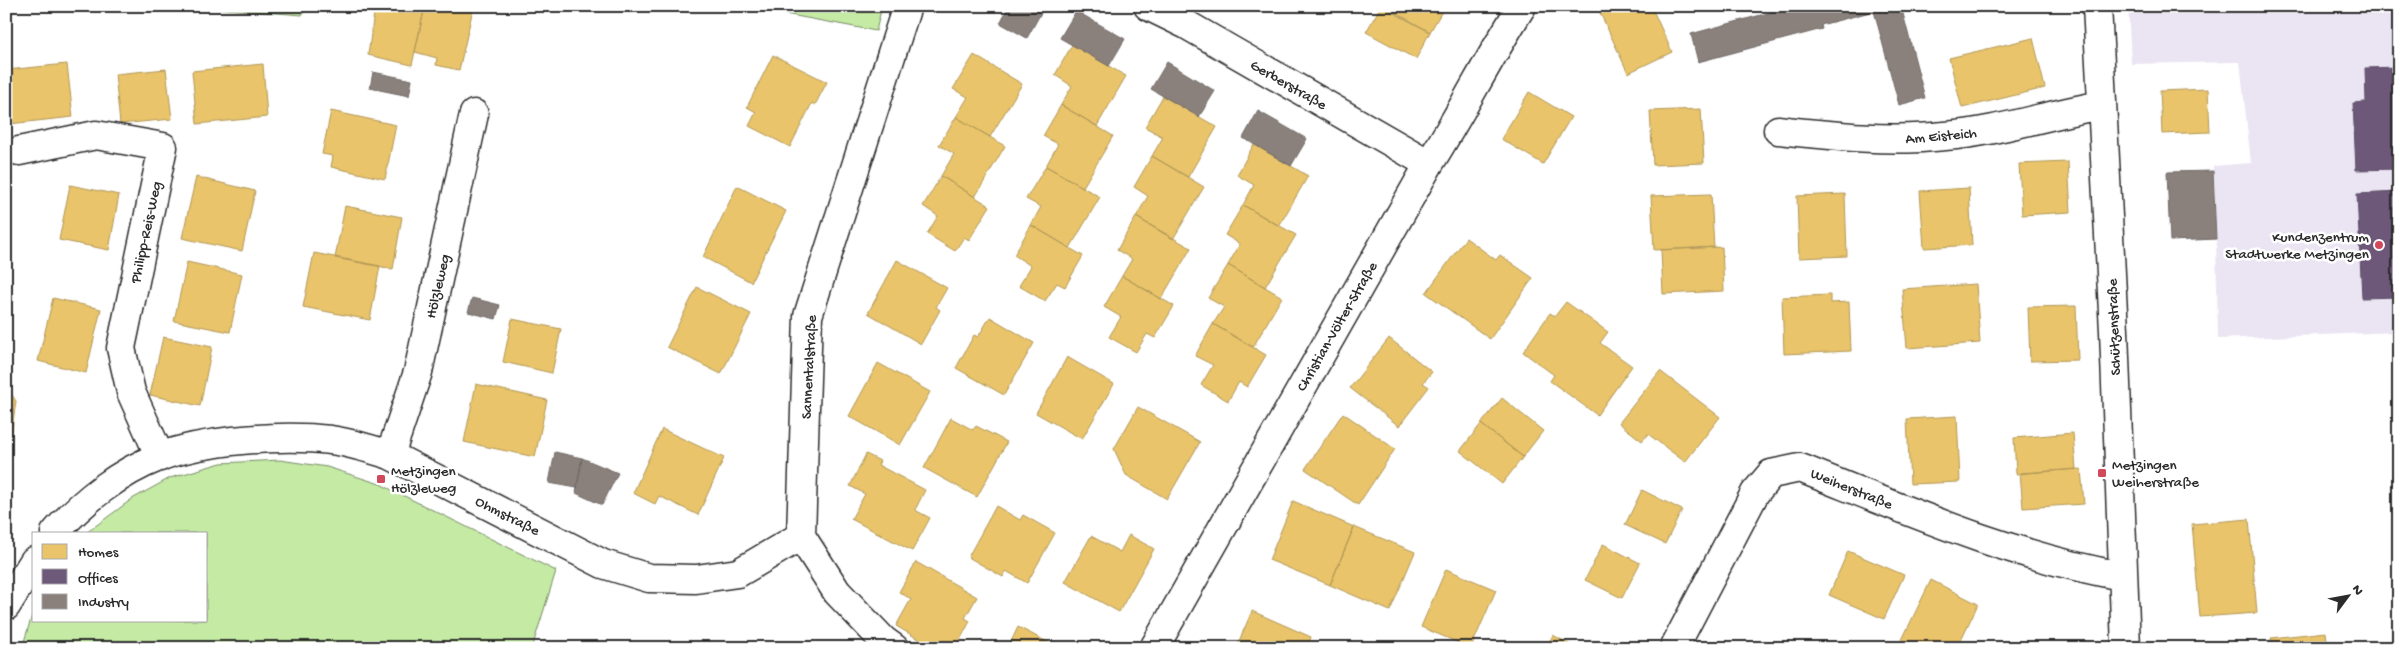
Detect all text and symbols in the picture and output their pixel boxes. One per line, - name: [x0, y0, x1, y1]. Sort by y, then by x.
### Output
- street label: Gerberstraße: [1246, 57, 1330, 115]
- street label: Am Eisteich: [1905, 125, 1978, 149]
- street label: Philipp-Reis-Weg: [127, 180, 167, 286]
- place label: Kundenzentrum Stadtwerke Metzingen: [2225, 229, 2369, 264]
- marker: Kundenzentrum Stadtwerke Metzingen: [2373, 239, 2385, 251]
- street label: Hölzleweg: [423, 253, 455, 320]
- street label: Christian-Völter-Straße: [1293, 259, 1382, 395]
- street label: Schützenstraße: [2104, 278, 2126, 376]
- street label: Sannentalstraße: [798, 314, 822, 420]
- place label: Metzingen Weiherstraße: [2112, 457, 2199, 492]
- place label: Metzingen Hölzleweg: [391, 463, 456, 498]
- street label: Weiherstraße: [1808, 465, 1895, 515]
- marker: Metzingen Weiherstraße: [2096, 467, 2108, 479]
- marker: Metzingen Hölzleweg: [375, 473, 387, 485]
- street label: Ohmstraße: [472, 493, 543, 541]
- legend: [32, 532, 208, 622]
- text: Homes: [78, 544, 119, 562]
- text: Offices: [78, 570, 118, 588]
- north arrow: [2322, 572, 2372, 622]
- text: N: [2347, 582, 2367, 599]
- text: Industry: [78, 594, 130, 612]

